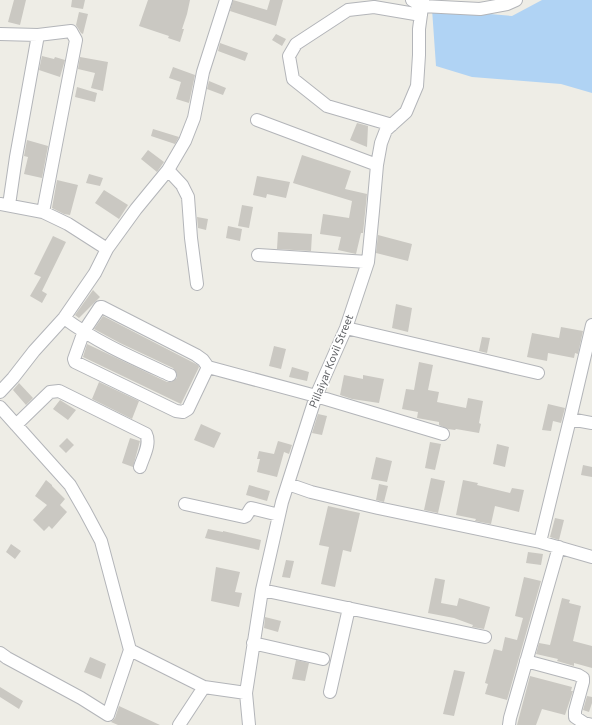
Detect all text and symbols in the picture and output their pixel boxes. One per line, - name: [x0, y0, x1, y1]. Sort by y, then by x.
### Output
- street label: Pillaiyar Kovil Street: [306, 312, 355, 409]

